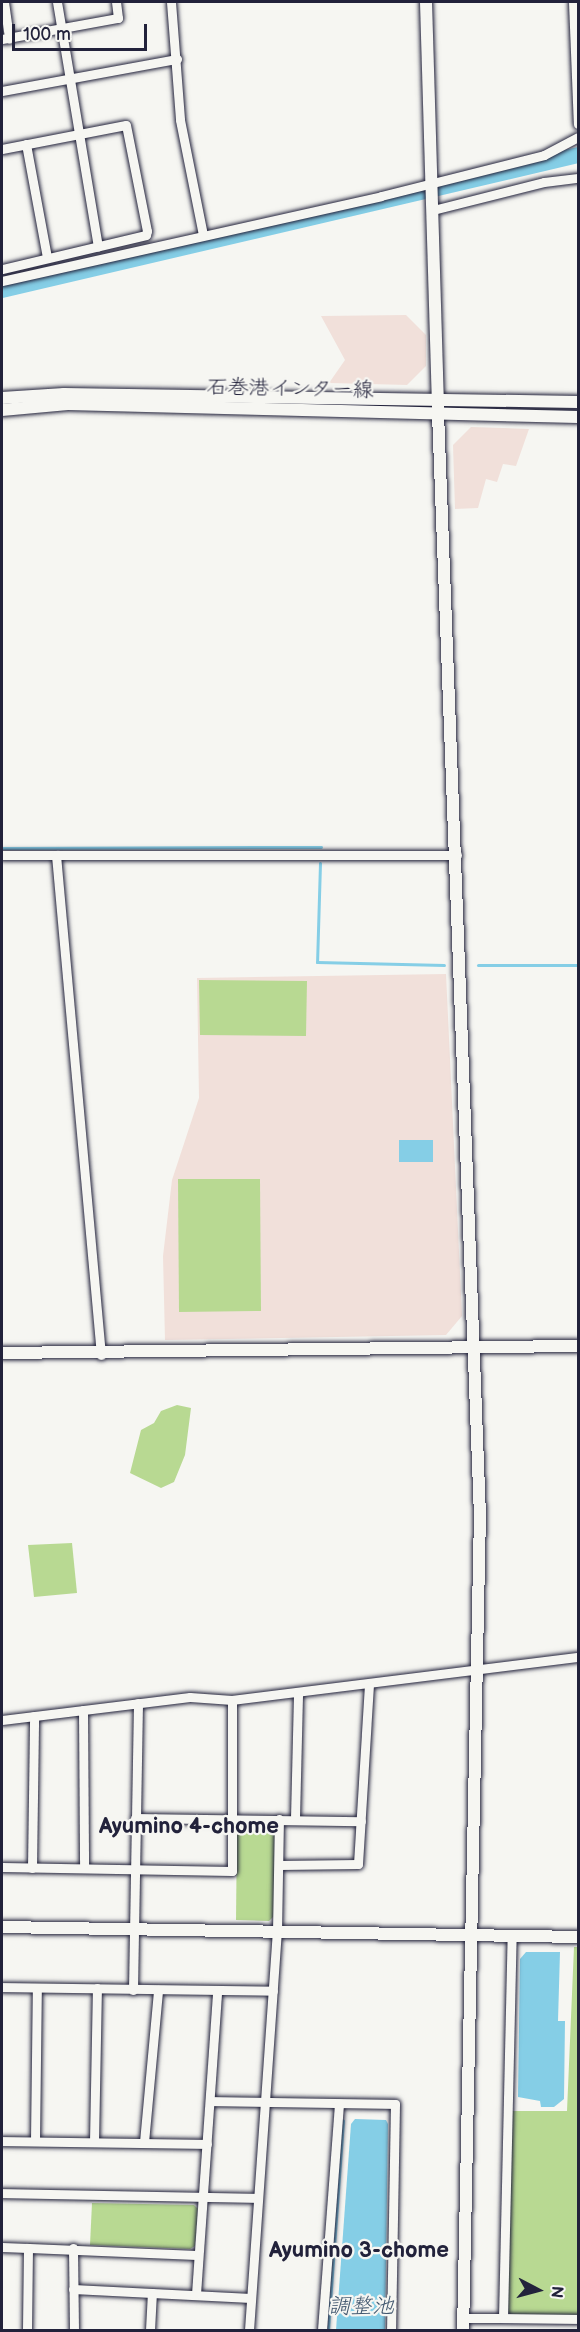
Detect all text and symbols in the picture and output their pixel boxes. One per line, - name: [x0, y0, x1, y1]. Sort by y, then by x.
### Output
- scale bar: [15, 12, 150, 50]
- text: 100 m: [23, 24, 71, 45]
- street label: 石巻港インター線: [206, 375, 374, 403]
- district label: Ayumino 4-chome: [99, 1814, 279, 1840]
- district label: Ayumino 3-chome: [269, 2238, 449, 2264]
- north arrow: [508, 2260, 568, 2320]
- text: N: [546, 2285, 566, 2299]
- water label: 調整池: [328, 2294, 394, 2320]

